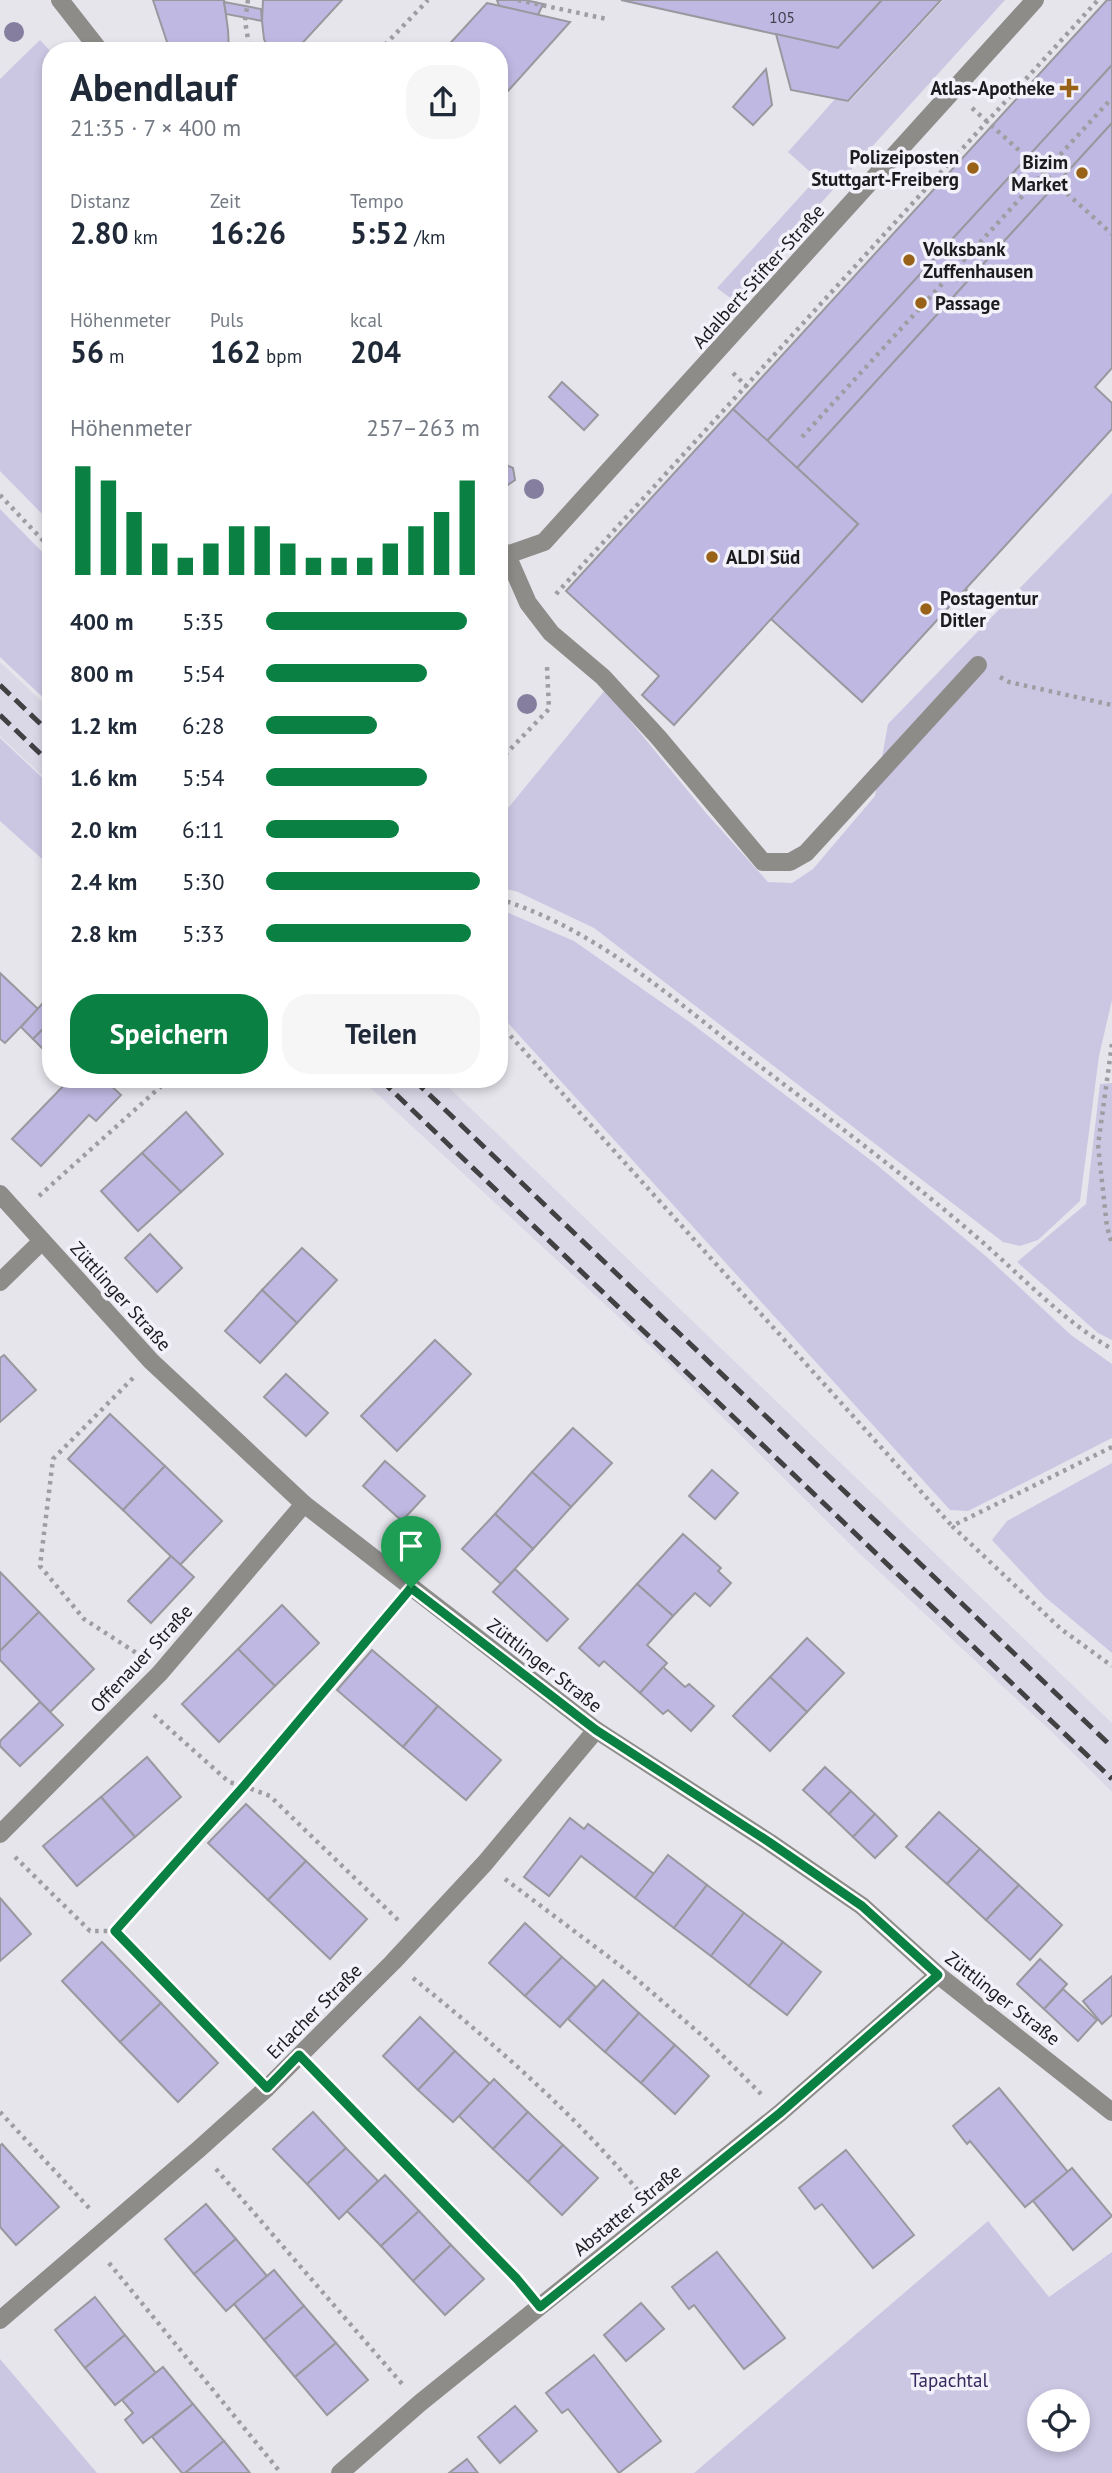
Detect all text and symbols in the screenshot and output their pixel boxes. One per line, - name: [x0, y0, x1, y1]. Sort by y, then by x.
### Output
- house number: 105: [769, 7, 795, 27]
- text: Abendlauf: [70, 62, 237, 111]
- button: share: [406, 65, 480, 139]
- place label: Atlas-Apotheke: [931, 76, 1055, 100]
- marker: Atlas-Apotheke: [1061, 80, 1077, 96]
- text: 21:35 · 7 × 400 m: [70, 113, 241, 142]
- place label: Polizeiposten Stuttgart-Freiberg: [811, 145, 959, 191]
- place label: Bizim Market: [1011, 150, 1068, 196]
- marker: Polizeiposten Stuttgart-Freiberg: [965, 160, 981, 176]
- marker: Bizim Market: [1074, 165, 1090, 181]
- text: Distanz: [70, 189, 130, 213]
- text: Zeit: [210, 189, 241, 213]
- text: Tempo: [350, 189, 404, 213]
- street label: Adalbert-Stifter-Straße: [687, 199, 829, 353]
- text: 2.80: [70, 213, 128, 252]
- text: 16:26: [210, 213, 286, 252]
- text: 5:52: [350, 213, 409, 252]
- text: km: [128, 225, 158, 249]
- text: /km: [409, 225, 445, 249]
- place label: Volksbank Zuffenhausen: [922, 237, 1033, 283]
- marker: Volksbank Zuffenhausen: [901, 252, 917, 268]
- place label: Passage: [935, 291, 1000, 315]
- marker: Passage: [913, 295, 929, 311]
- text: Höhenmeter: [70, 308, 171, 332]
- text: Puls: [210, 308, 244, 332]
- text: kcal: [350, 308, 382, 332]
- text: 56: [70, 332, 104, 371]
- text: 162: [210, 332, 261, 371]
- text: 204: [350, 332, 401, 371]
- text: m: [104, 344, 125, 368]
- text: bpm: [261, 344, 302, 368]
- text: Höhenmeter: [70, 413, 192, 442]
- text: 257–263 m: [366, 413, 480, 442]
- place label: ALDI Süd: [726, 545, 800, 569]
- marker: ALDI Süd: [704, 549, 720, 565]
- place label: Postagentur Ditler: [940, 586, 1039, 632]
- marker: Postagentur Ditler: [918, 601, 934, 617]
- text: 400 m: [70, 607, 133, 636]
- text: 5:35: [182, 607, 225, 636]
- text: 800 m: [70, 659, 133, 688]
- text: 5:54: [182, 659, 225, 688]
- text: 1.2 km: [70, 711, 137, 740]
- text: 6:28: [182, 711, 225, 740]
- text: 1.6 km: [70, 763, 137, 792]
- text: 5:54: [182, 763, 225, 792]
- text: 2.0 km: [70, 815, 137, 844]
- text: 6:11: [182, 815, 225, 844]
- text: 2.4 km: [70, 867, 137, 896]
- text: 5:30: [182, 867, 225, 896]
- text: 2.8 km: [70, 919, 137, 948]
- text: 5:33: [182, 919, 225, 948]
- button: Speichern: [70, 994, 268, 1074]
- button: Teilen: [282, 994, 480, 1074]
- street label: Züttlinger Straße: [66, 1236, 176, 1356]
- pin: [381, 1516, 441, 1588]
- icon: arrive: [392, 1527, 430, 1565]
- street label: Offenauer Straße: [85, 1599, 197, 1717]
- street label: Züttlinger Straße: [483, 1613, 607, 1717]
- street label: Züttlinger Straße: [941, 1946, 1065, 2050]
- street label: Erlacher Straße: [261, 1958, 367, 2064]
- street label: Abstatter Straße: [568, 2159, 686, 2261]
- park label: Tapachtal: [910, 2368, 988, 2392]
- map controls: [1027, 2389, 1090, 2452]
- button: locate: [1027, 2389, 1090, 2452]

